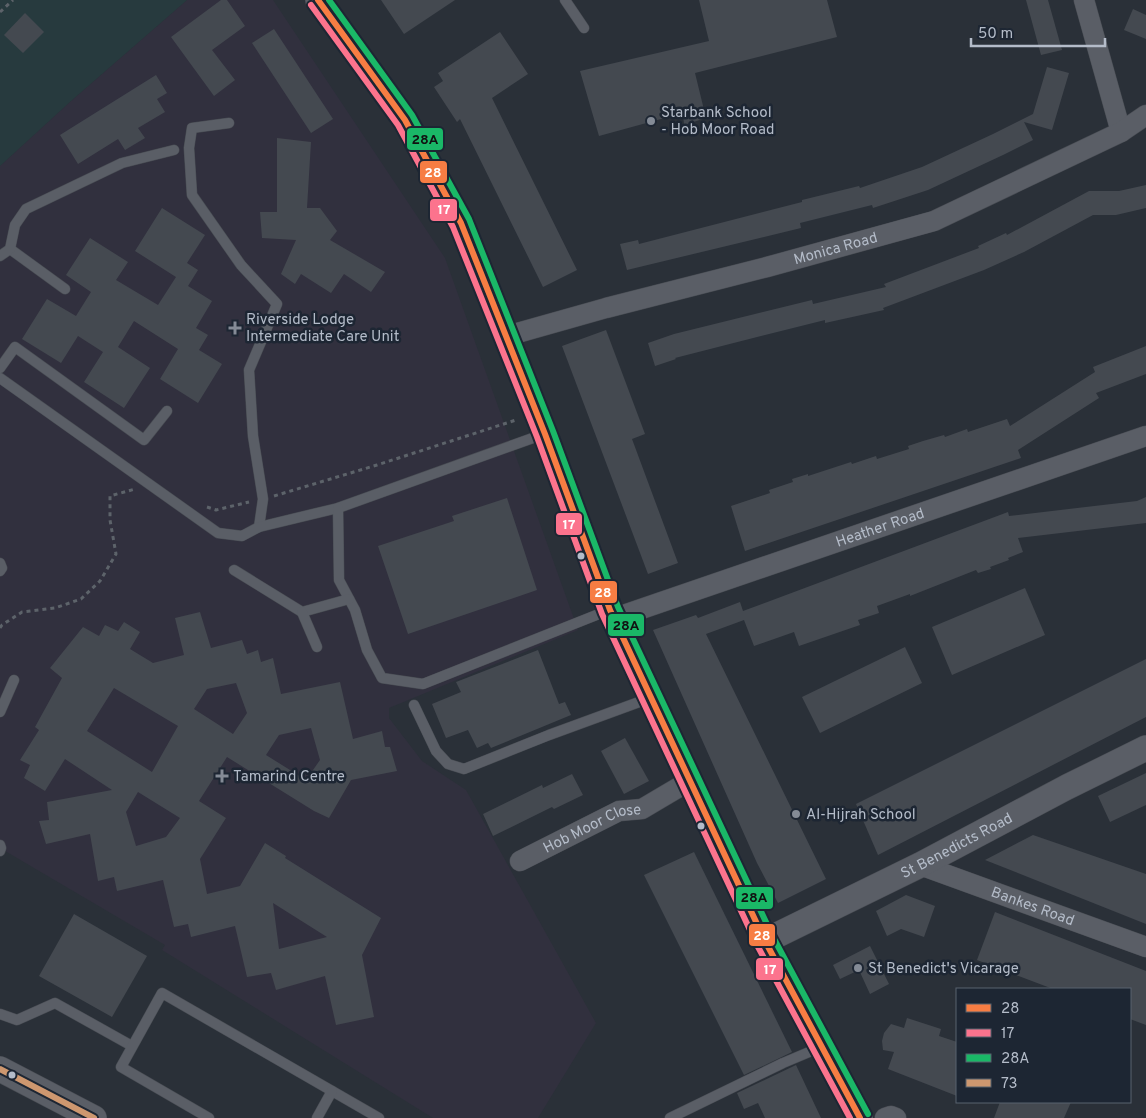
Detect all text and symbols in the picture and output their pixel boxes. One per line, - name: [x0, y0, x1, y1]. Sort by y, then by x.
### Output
- scale bar: [971, 15, 1105, 47]
- text: 50 m: [978, 25, 1013, 44]
- place label: Starbank School - Hob Moor Road: [661, 104, 774, 140]
- marker: Starbank School - Hob Moor Road: [645, 115, 657, 127]
- line badge: 28A: [406, 127, 444, 151]
- text: 28A: [411, 132, 439, 149]
- line badge: 28: [419, 160, 448, 184]
- text: 28: [424, 165, 442, 182]
- line badge: 17: [429, 198, 458, 222]
- text: 17: [437, 202, 451, 219]
- street label: Monica Road: [792, 229, 880, 270]
- place label: Riverside Lodge Intermediate Care Unit: [246, 311, 399, 347]
- marker: Riverside Lodge Intermediate Care Unit: [228, 321, 242, 335]
- street label: Heather Road: [833, 505, 927, 553]
- line badge: 17: [555, 512, 583, 536]
- text: 17: [562, 517, 576, 534]
- unlabelled marker: [576, 551, 586, 561]
- line badge: 28: [589, 580, 618, 604]
- text: 28: [594, 585, 612, 602]
- line badge: 28A: [607, 613, 645, 637]
- text: 28A: [612, 618, 640, 635]
- place label: Tamarind Centre: [233, 768, 345, 787]
- marker: Tamarind Centre: [215, 769, 229, 783]
- street label: Hob Moor Close: [540, 801, 642, 859]
- place label: Al-Hijrah School: [806, 806, 916, 825]
- marker: Al-Hijrah School: [790, 808, 802, 820]
- street label: St Benedicts Road: [898, 810, 1016, 884]
- unlabelled marker: [696, 821, 706, 831]
- street label: Bankes Road: [988, 884, 1077, 931]
- line badge: 28A: [735, 886, 774, 910]
- text: 28A: [740, 890, 768, 907]
- line badge: 28: [748, 923, 776, 947]
- text: 28: [753, 928, 771, 945]
- line badge: 17: [755, 957, 784, 981]
- place label: St Benedict's Vicarage: [868, 960, 1019, 979]
- text: 17: [763, 962, 777, 979]
- marker: St Benedict's Vicarage: [852, 962, 864, 974]
- legend: [956, 988, 1131, 1103]
- text: 28: [1001, 1000, 1019, 1019]
- text: 17: [1001, 1025, 1015, 1044]
- text: 28A: [1001, 1050, 1029, 1069]
- unlabelled marker: [7, 1070, 17, 1080]
- text: 73: [1001, 1075, 1018, 1094]

